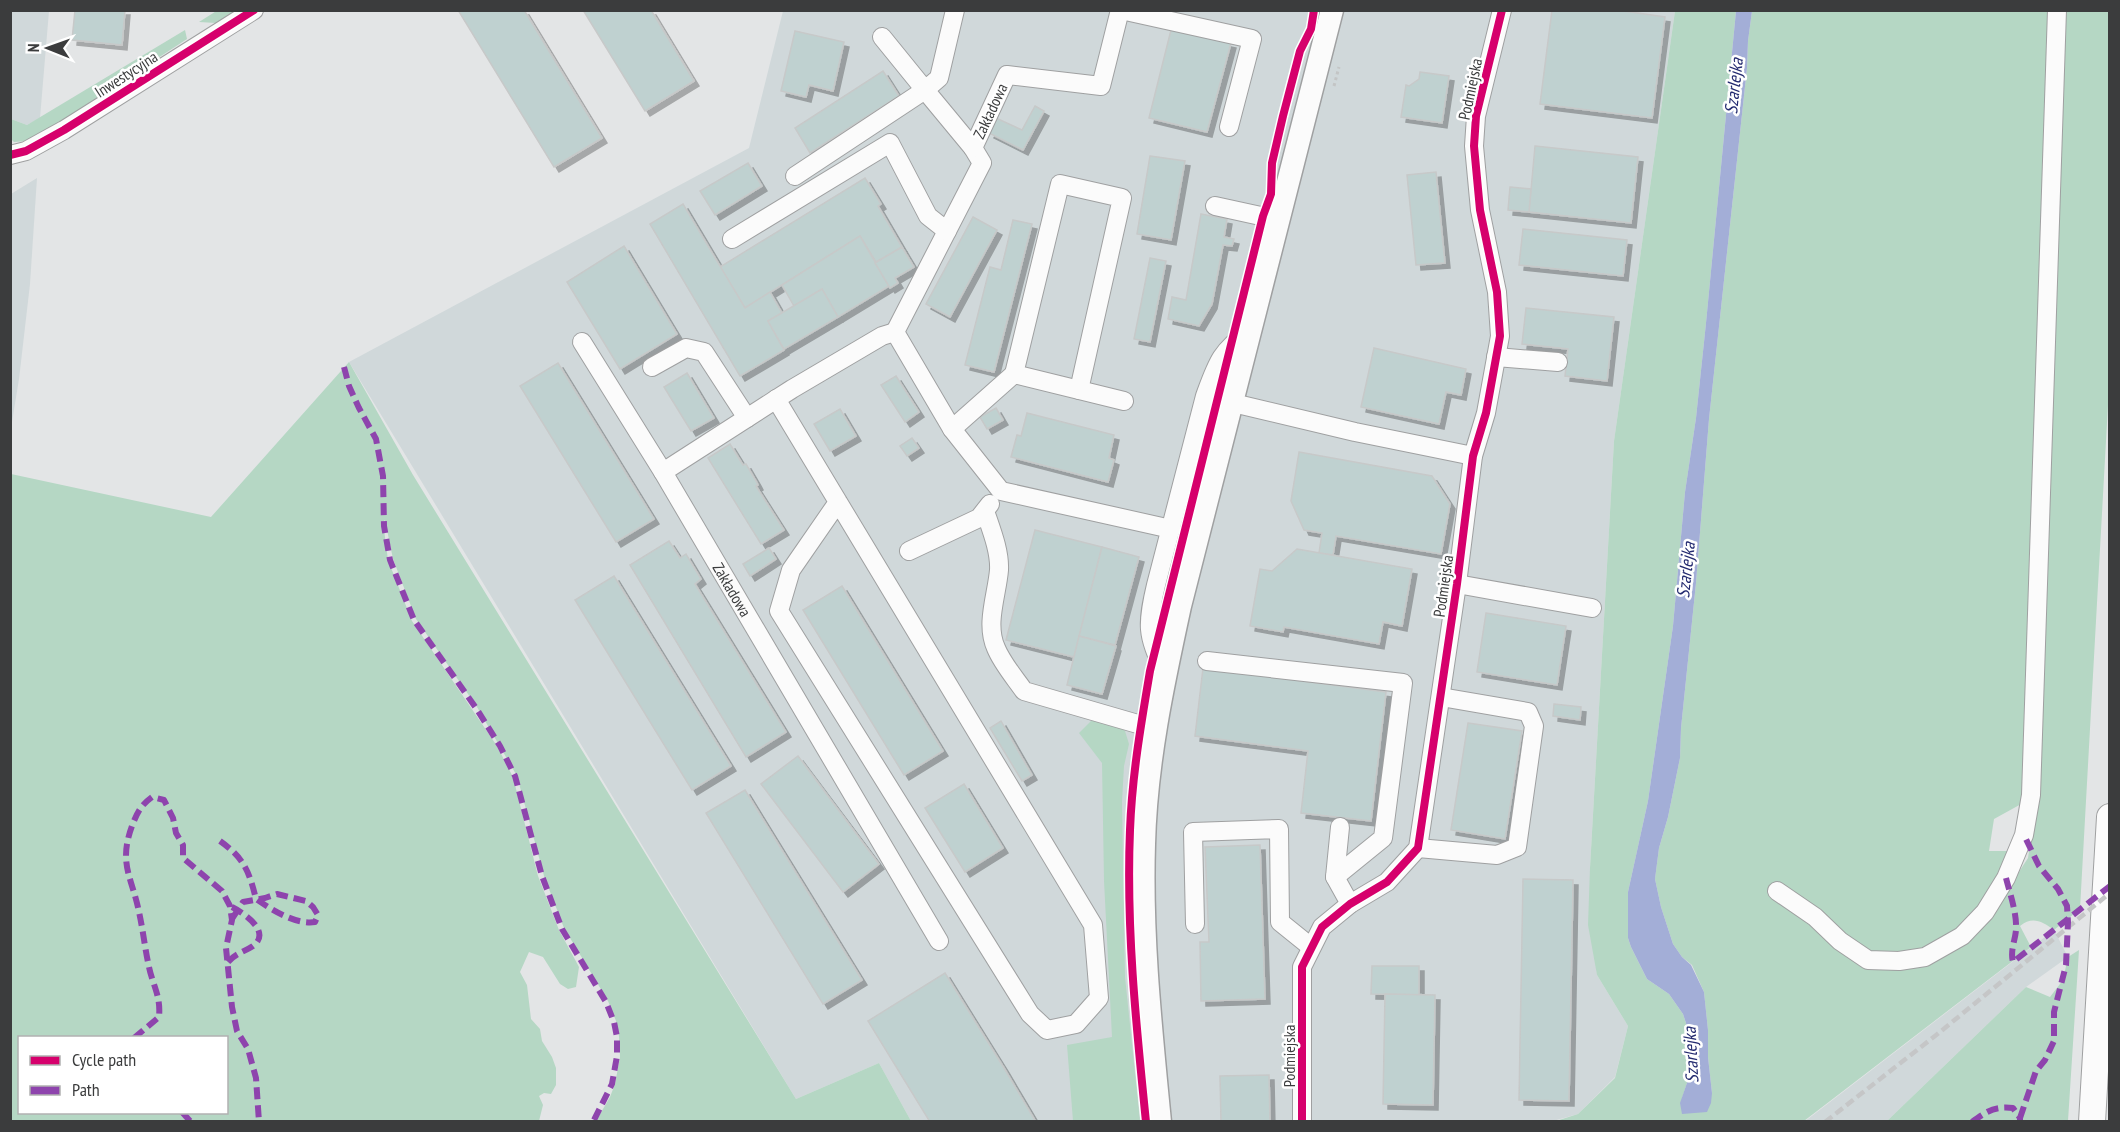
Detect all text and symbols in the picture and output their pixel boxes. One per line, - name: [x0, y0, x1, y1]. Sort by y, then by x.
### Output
- north arrow: [18, 18, 78, 78]
- text: N: [23, 43, 43, 52]
- street label: Inwestycyjna: [91, 46, 161, 102]
- street label: Podmiejska: [1454, 56, 1486, 122]
- water label: Szarlejka: [1719, 56, 1748, 115]
- street label: Zakładowa: [968, 80, 1012, 142]
- water label: Szarlejka: [1671, 540, 1700, 599]
- street label: Podmiejska: [1429, 554, 1457, 618]
- street label: Zakładowa: [709, 559, 756, 620]
- street label: Podmiejska: [1279, 1025, 1299, 1087]
- water label: Szarlejka: [1678, 1026, 1703, 1084]
- legend: [18, 1036, 228, 1114]
- text: Cycle path: [72, 1048, 136, 1071]
- text: Path: [72, 1078, 100, 1101]

